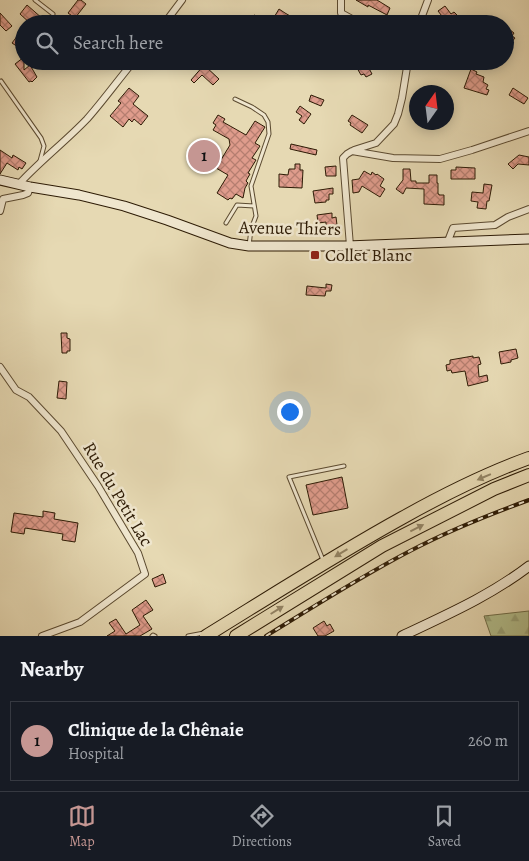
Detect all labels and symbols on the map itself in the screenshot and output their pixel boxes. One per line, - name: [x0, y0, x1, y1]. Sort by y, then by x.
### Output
- north arrow: [409, 85, 454, 130]
- pin: 1: [188, 137, 220, 175]
- street label: Avenue Thiers: [238, 215, 341, 241]
- place label: Collet Blanc: [325, 243, 412, 267]
- marker: Collet Blanc: [309, 249, 321, 261]
- your location: [277, 399, 303, 425]
- street label: Rue du Petit Lac: [77, 437, 159, 551]
- one-way arrow: [477, 473, 491, 481]
- one-way arrow: [410, 524, 424, 532]
- one-way arrow: [334, 549, 347, 558]
- one-way arrow: [271, 606, 284, 615]

